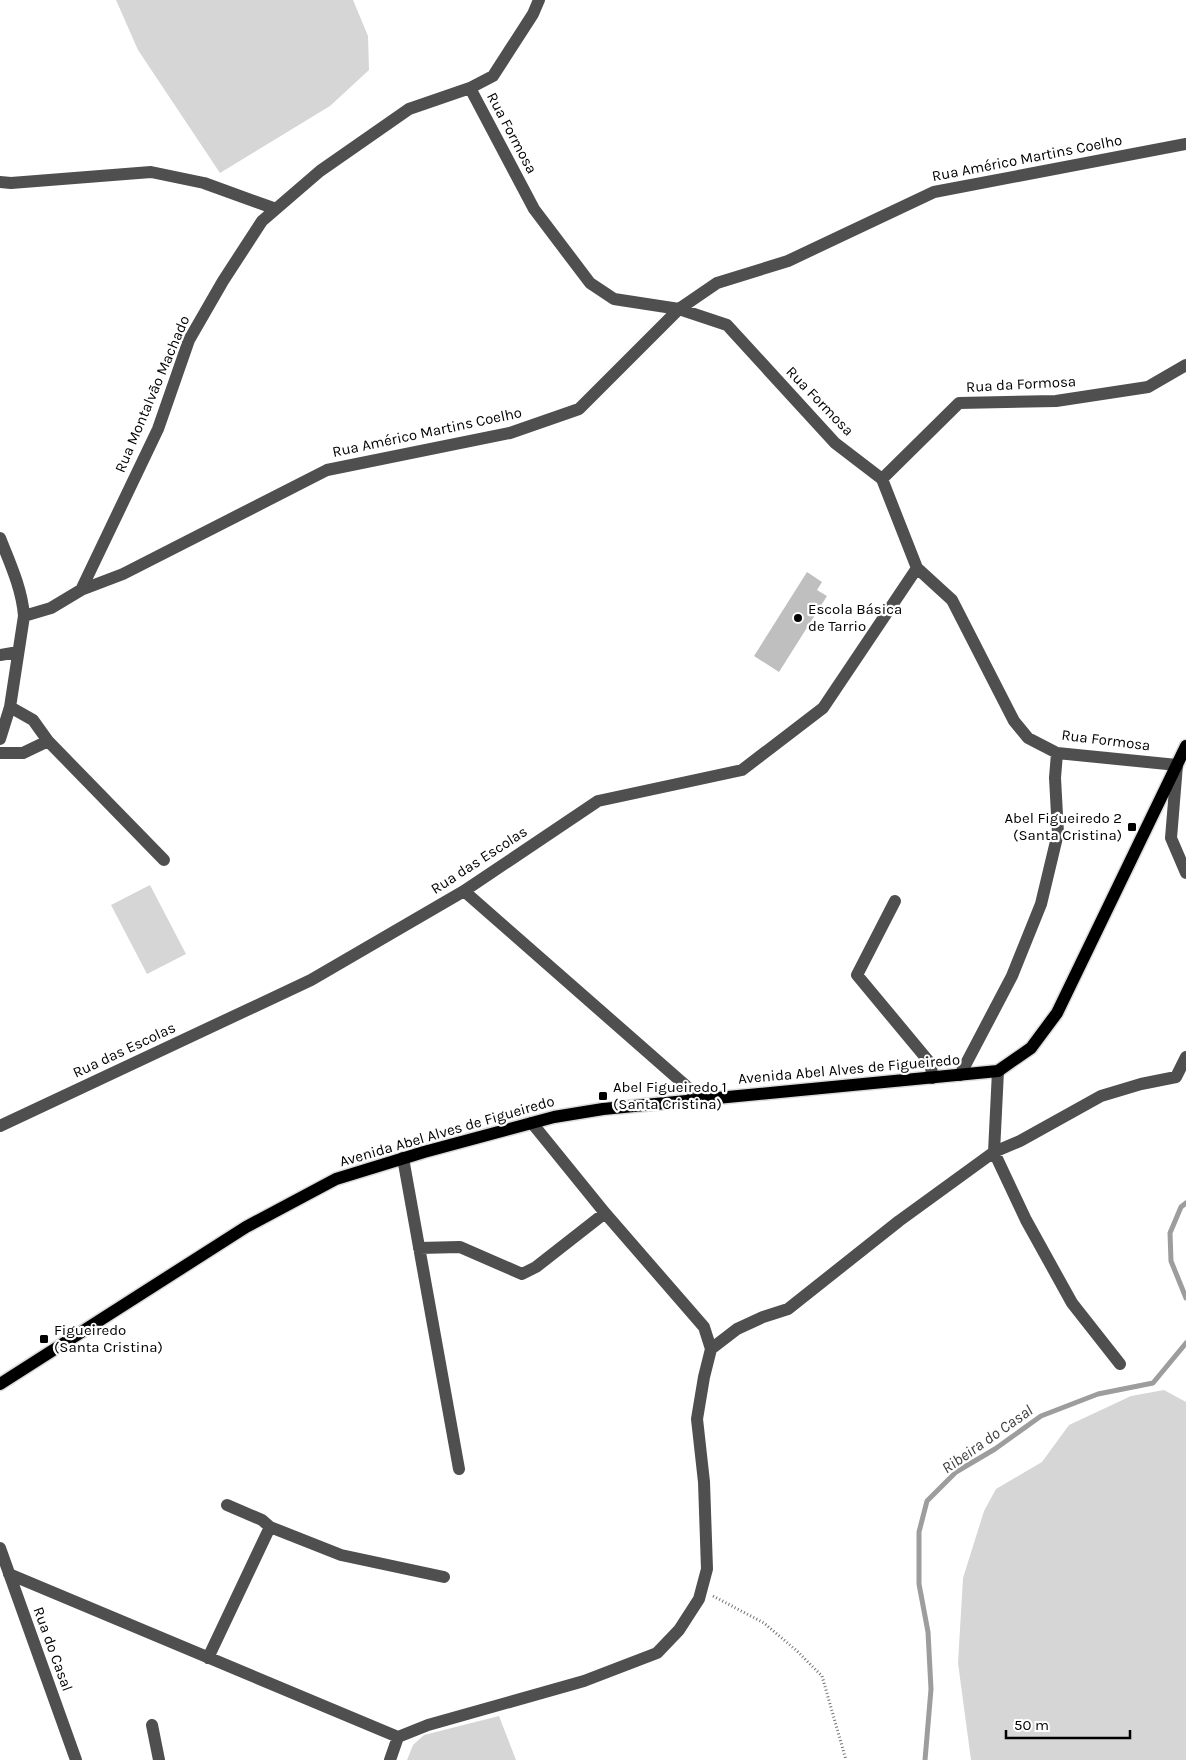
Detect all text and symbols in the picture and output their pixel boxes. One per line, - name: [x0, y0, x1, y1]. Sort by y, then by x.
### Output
- street label: Rua Formosa: [483, 89, 541, 177]
- street label: Rua Américo Martins Coelho: [930, 131, 1124, 185]
- street label: Rua Montalvão Machado: [111, 313, 193, 475]
- street label: Rua Formosa: [782, 363, 858, 439]
- street label: Rua da Formosa: [965, 372, 1077, 396]
- street label: Rua Américo Martins Coelho: [331, 403, 523, 461]
- place label: Escola Básica de Tarrio: [808, 600, 902, 635]
- marker: Escola Básica de Tarrio: [792, 612, 804, 624]
- street label: Rua Formosa: [1060, 726, 1152, 754]
- place label: Abel Figueiredo 2 (Santa Cristina): [1005, 809, 1122, 844]
- marker: Abel Figueiredo 2 (Santa Cristina): [1126, 821, 1138, 833]
- street label: Rua das Escolas: [427, 822, 531, 898]
- street label: Rua das Escolas: [70, 1018, 178, 1082]
- street label: Avenida Abel Alves de Figueiredo: [737, 1050, 961, 1088]
- place label: Abel Figueiredo 1 (Santa Cristina): [613, 1078, 727, 1113]
- marker: Abel Figueiredo 1 (Santa Cristina): [597, 1090, 609, 1102]
- street label: Avenida Abel Alves de Figueiredo: [338, 1092, 556, 1170]
- place label: Figueiredo (Santa Cristina): [54, 1321, 163, 1356]
- marker: Figueiredo (Santa Cristina): [38, 1333, 50, 1345]
- water label: Ribeira do Casal: [938, 1401, 1036, 1477]
- street label: Rua do Casal: [29, 1604, 77, 1694]
- scale bar: [1006, 1708, 1130, 1740]
- text: 50 m: [1014, 1716, 1049, 1734]

